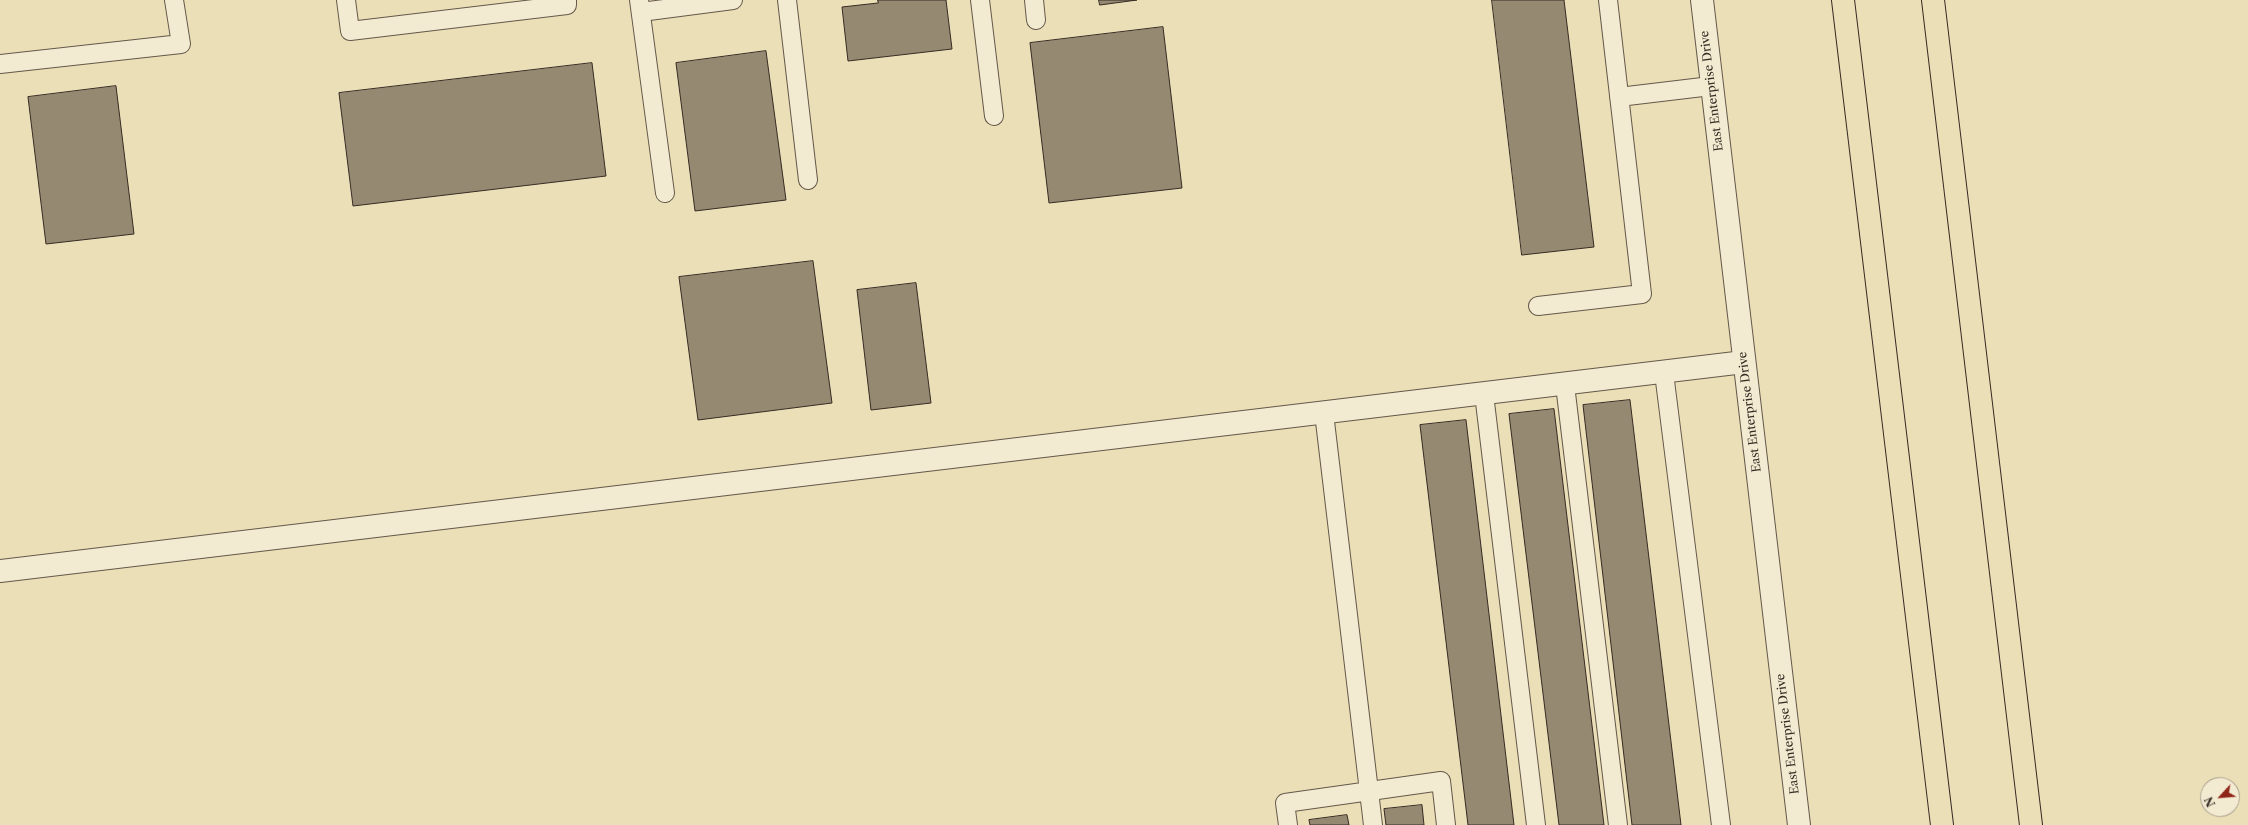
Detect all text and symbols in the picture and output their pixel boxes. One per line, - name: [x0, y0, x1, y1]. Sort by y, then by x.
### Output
- street label: East Enterprise Drive: [1697, 30, 1727, 152]
- street label: East Enterprise Drive: [1735, 351, 1765, 473]
- street label: East Enterprise Drive: [1773, 673, 1803, 795]
- north arrow: [2200, 777, 2240, 817]
- text: N: [2202, 794, 2219, 809]

